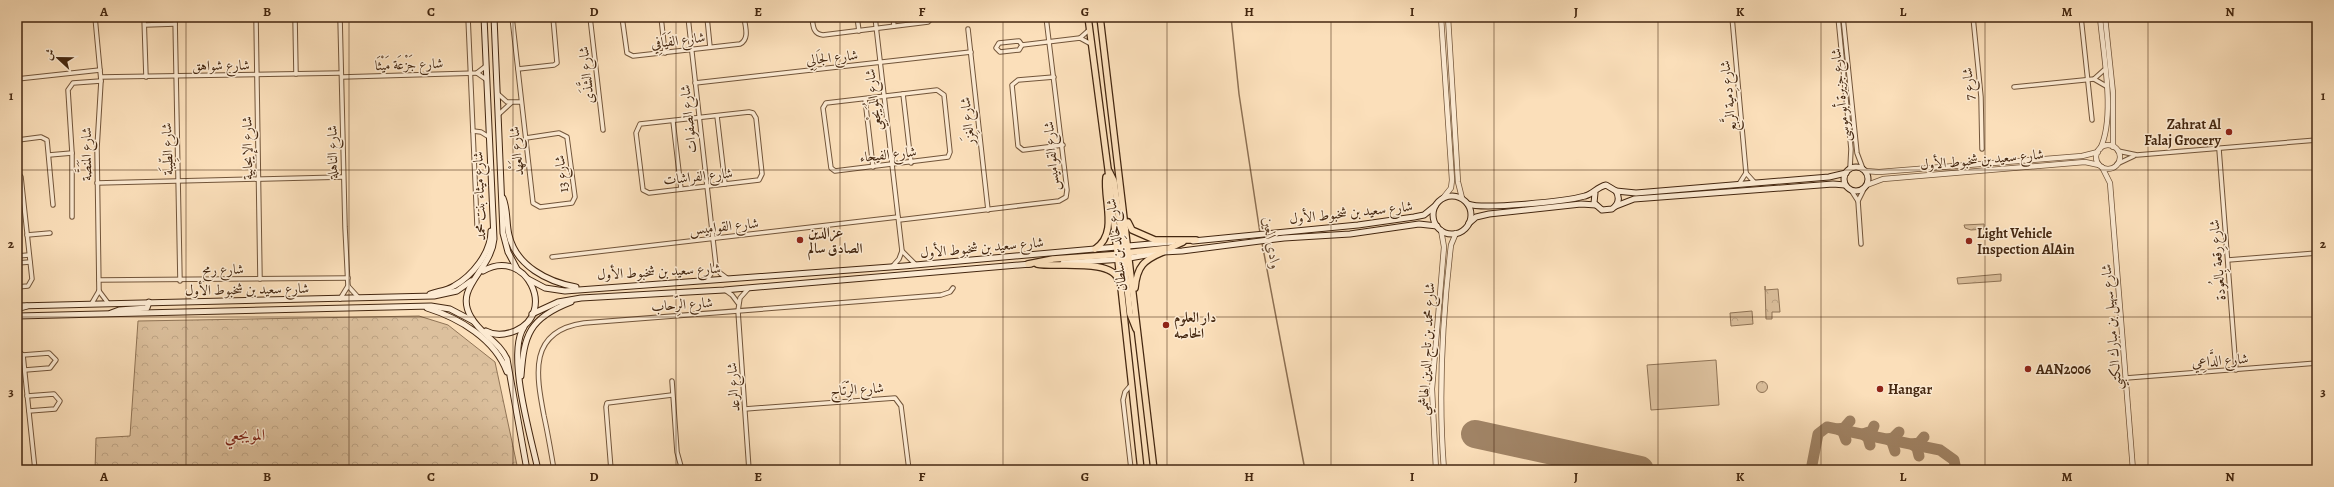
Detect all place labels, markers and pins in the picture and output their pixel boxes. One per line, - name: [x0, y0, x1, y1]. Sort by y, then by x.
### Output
- place label: Zahrat Al Falaj Grocery: [2144, 115, 2222, 150]
- marker: Zahrat Al Falaj Grocery: [2224, 127, 2234, 137]
- place label: عزالدين الصادق سالم: [808, 223, 863, 261]
- place label: Light Vehicle Inspection AlAin: [1977, 224, 2075, 259]
- marker: عزالدين الصادق سالم: [795, 235, 805, 245]
- marker: Light Vehicle Inspection AlAin: [1964, 236, 1974, 246]
- place label: دار العلوم الخاصه: [1174, 308, 1216, 343]
- marker: دار العلوم الخاصه: [1161, 320, 1171, 330]
- place label: AAN2006: [2035, 360, 2092, 379]
- marker: AAN2006: [2023, 364, 2033, 374]
- place label: Hangar: [1888, 380, 1933, 399]
- marker: Hangar: [1875, 384, 1885, 394]

